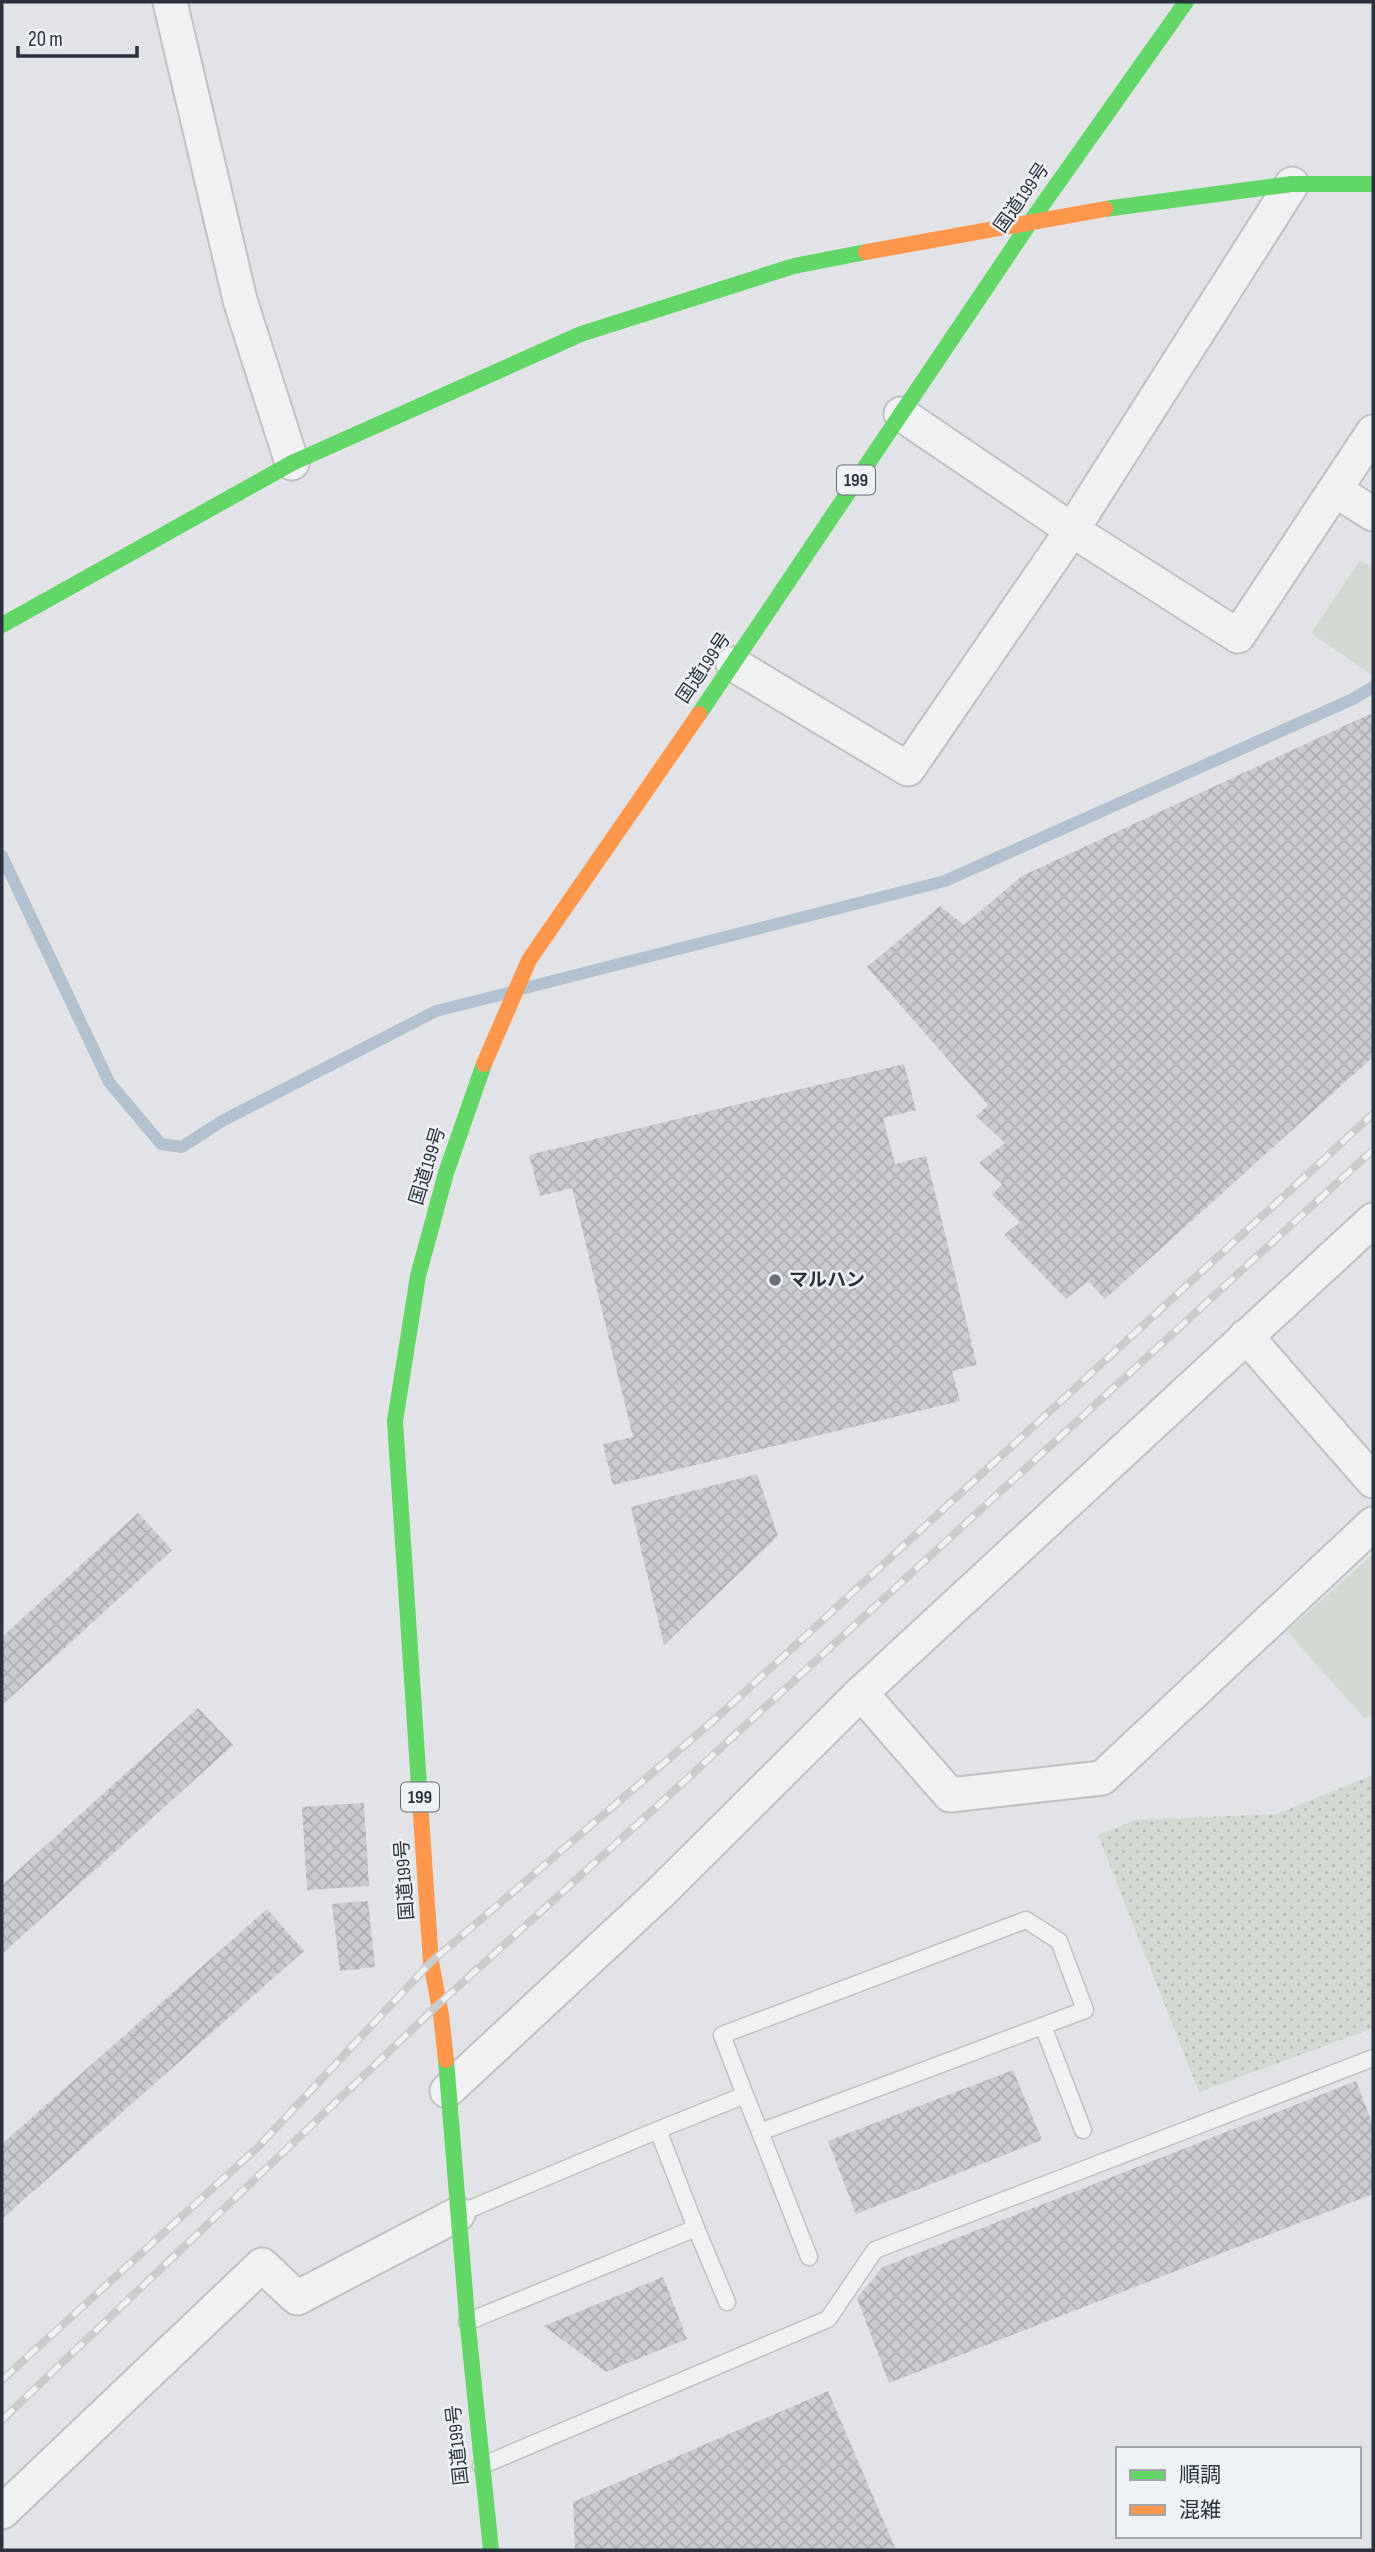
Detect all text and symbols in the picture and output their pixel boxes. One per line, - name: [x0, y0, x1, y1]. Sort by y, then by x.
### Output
- scale bar: [18, 14, 136, 58]
- text: 20 m: [28, 27, 63, 52]
- street label: 国道199号: [989, 158, 1055, 238]
- road number: 199: [837, 466, 875, 494]
- street label: 国道199号: [672, 628, 736, 708]
- street label: 国道199号: [405, 1124, 451, 1208]
- place label: マルハン: [789, 1269, 865, 1292]
- marker: マルハン: [767, 1272, 783, 1288]
- road number: 199: [401, 1782, 439, 1812]
- street label: 国道199号: [391, 1839, 419, 1921]
- street label: 国道199号: [442, 2404, 474, 2486]
- legend: [1116, 2447, 1361, 2538]
- text: 順調: [1179, 2463, 1221, 2488]
- text: 混雑: [1179, 2498, 1221, 2523]

